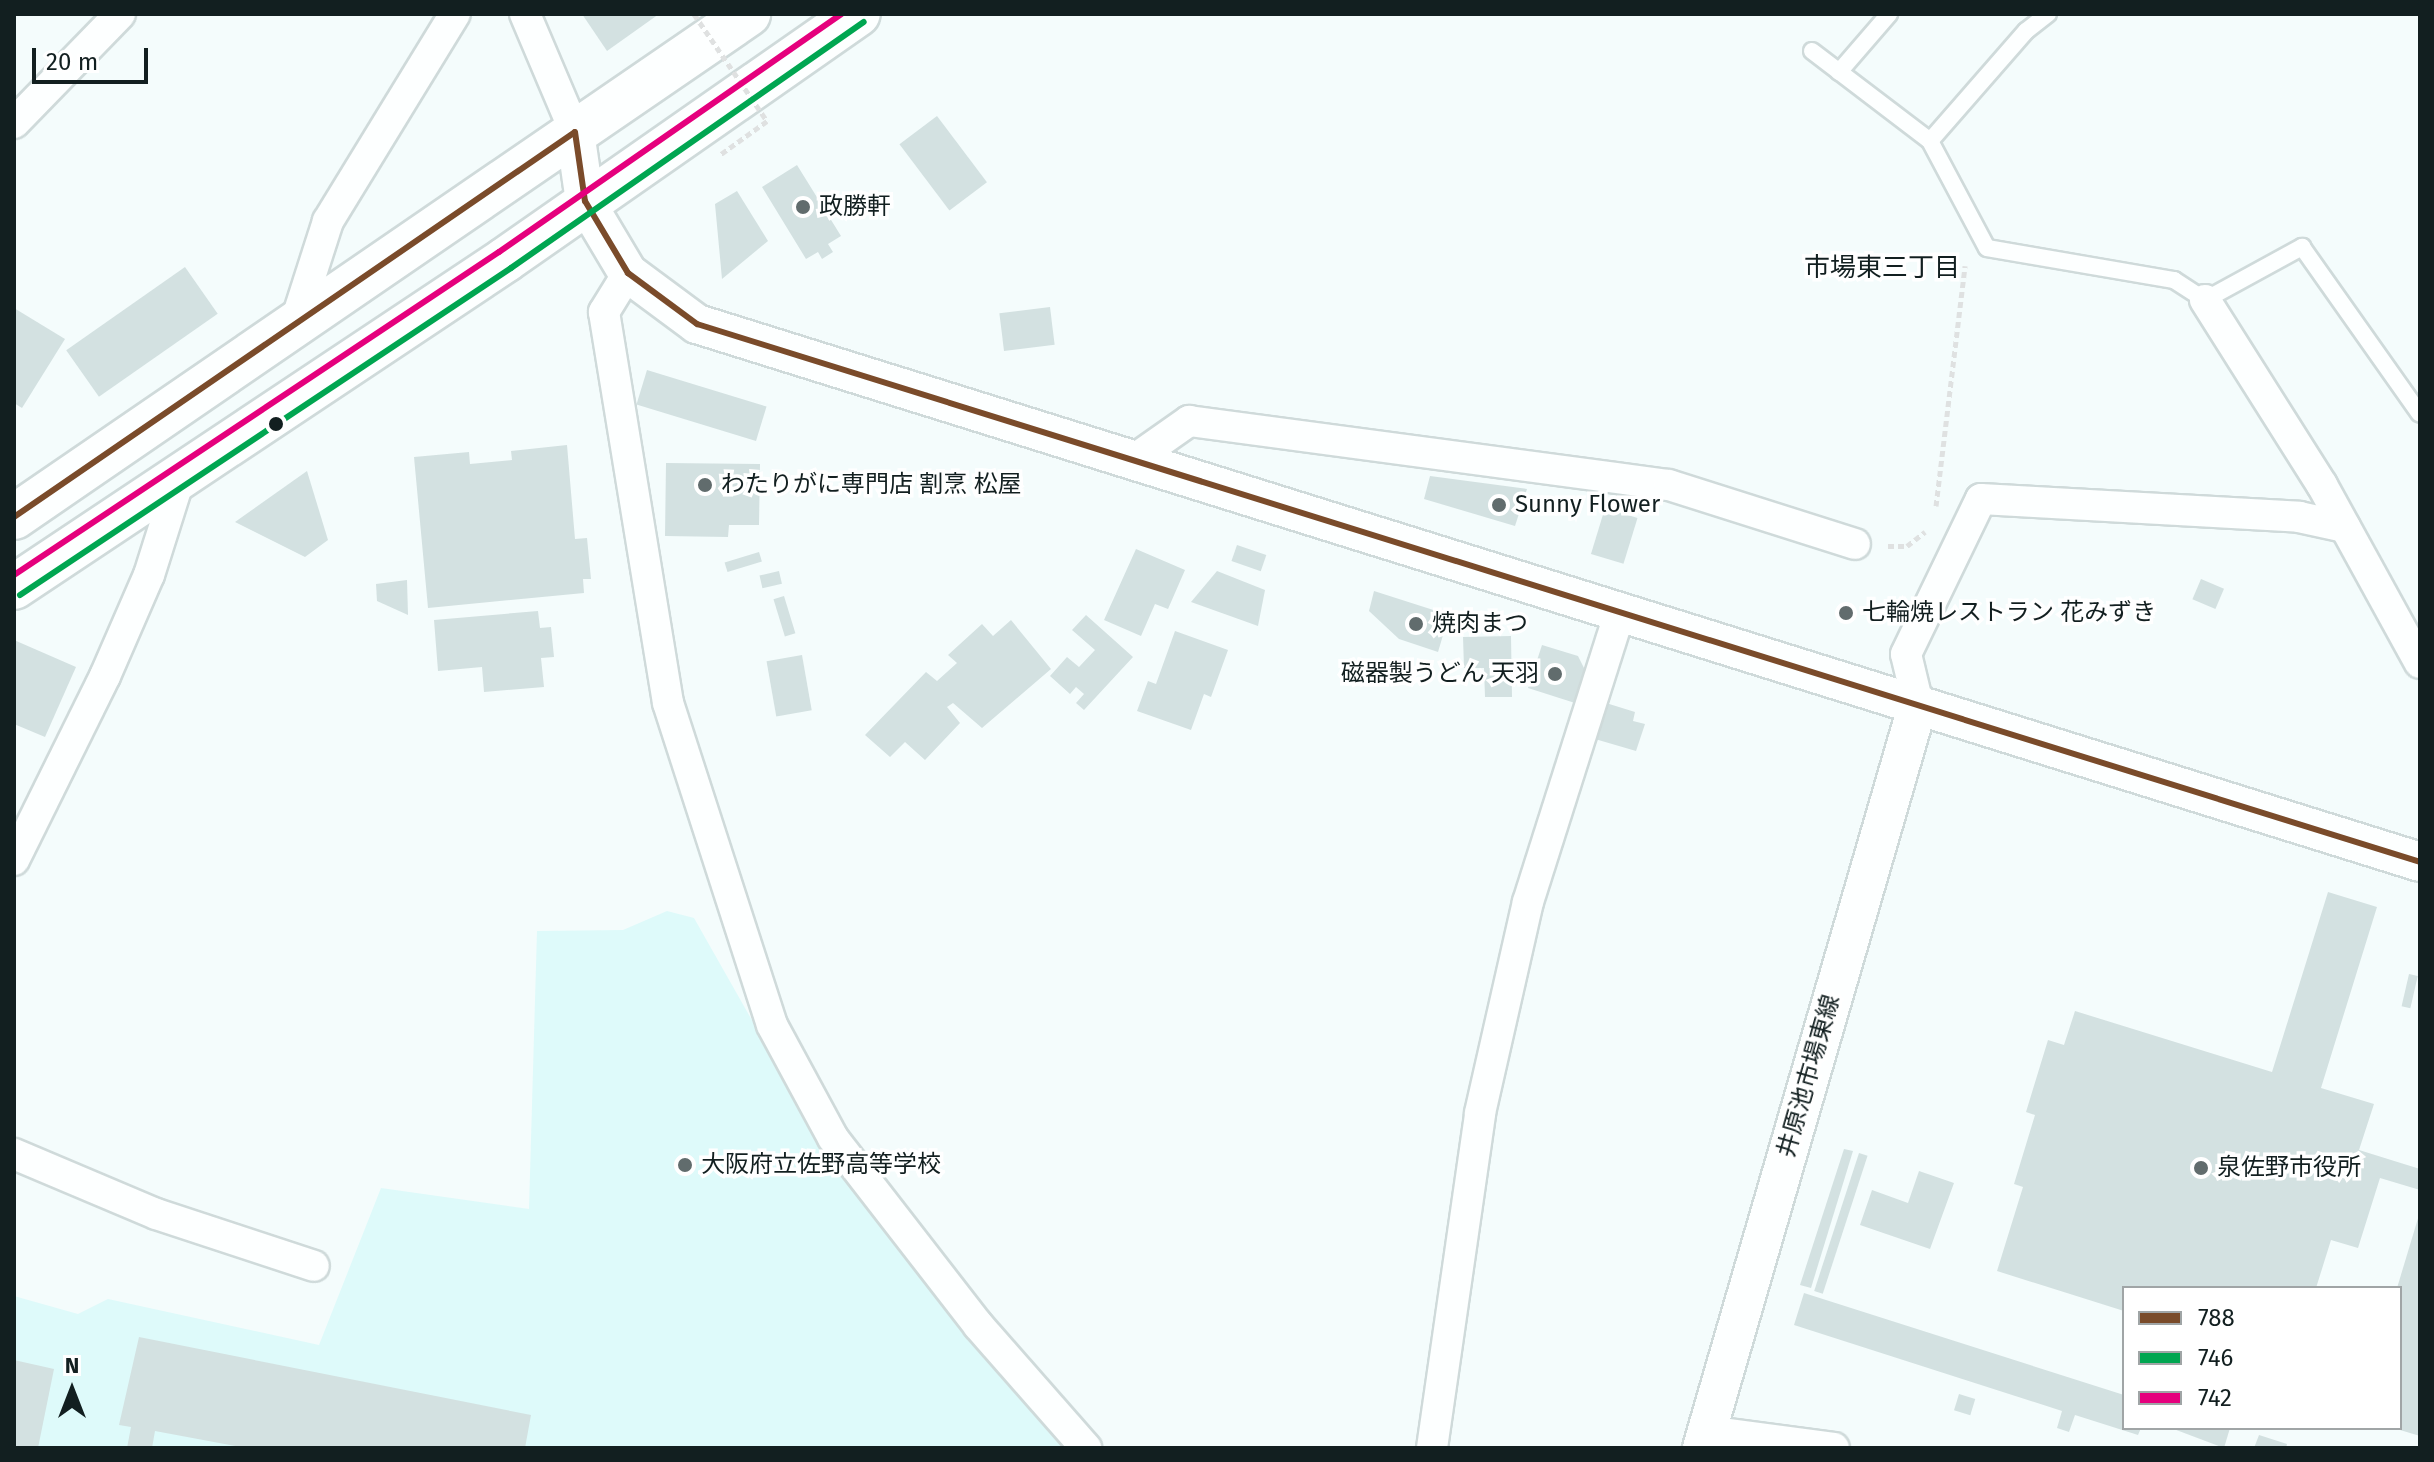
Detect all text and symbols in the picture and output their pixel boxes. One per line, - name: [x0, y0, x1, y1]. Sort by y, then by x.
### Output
- scale bar: [36, 32, 152, 82]
- text: 20 m: [46, 48, 98, 76]
- place label: 政勝軒: [819, 193, 891, 221]
- marker: 政勝軒: [794, 198, 812, 216]
- district label: 市場東三丁目: [1804, 252, 1960, 284]
- unlabelled marker: [268, 416, 284, 432]
- place label: わたりがに専門店 割烹 松屋: [721, 471, 1022, 499]
- marker: わたりがに専門店 割烹 松屋: [696, 476, 714, 494]
- place label: Sunny Flower: [1515, 491, 1660, 519]
- marker: Sunny Flower: [1490, 496, 1508, 514]
- place label: 七輪焼レストラン 花みずき: [1862, 599, 2156, 627]
- marker: 七輪焼レストラン 花みずき: [1837, 604, 1855, 622]
- place label: 焼肉まつ: [1432, 610, 1528, 638]
- marker: 焼肉まつ: [1407, 615, 1425, 633]
- place label: 磁器製うどん 天羽: [1341, 660, 1539, 688]
- marker: 磁器製うどん 天羽: [1546, 665, 1564, 683]
- street label: 井原池市場東線: [1772, 991, 1846, 1161]
- place label: 大阪府立佐野高等学校: [701, 1151, 941, 1179]
- place label: 泉佐野市役所: [2217, 1154, 2361, 1182]
- marker: 大阪府立佐野高等学校: [676, 1156, 694, 1174]
- marker: 泉佐野市役所: [2192, 1159, 2210, 1177]
- legend: [2122, 1286, 2402, 1430]
- text: 788: [2198, 1304, 2235, 1332]
- text: 746: [2198, 1344, 2233, 1372]
- north arrow: [32, 1350, 112, 1430]
- text: N: [65, 1352, 79, 1379]
- text: 742: [2198, 1384, 2232, 1412]

